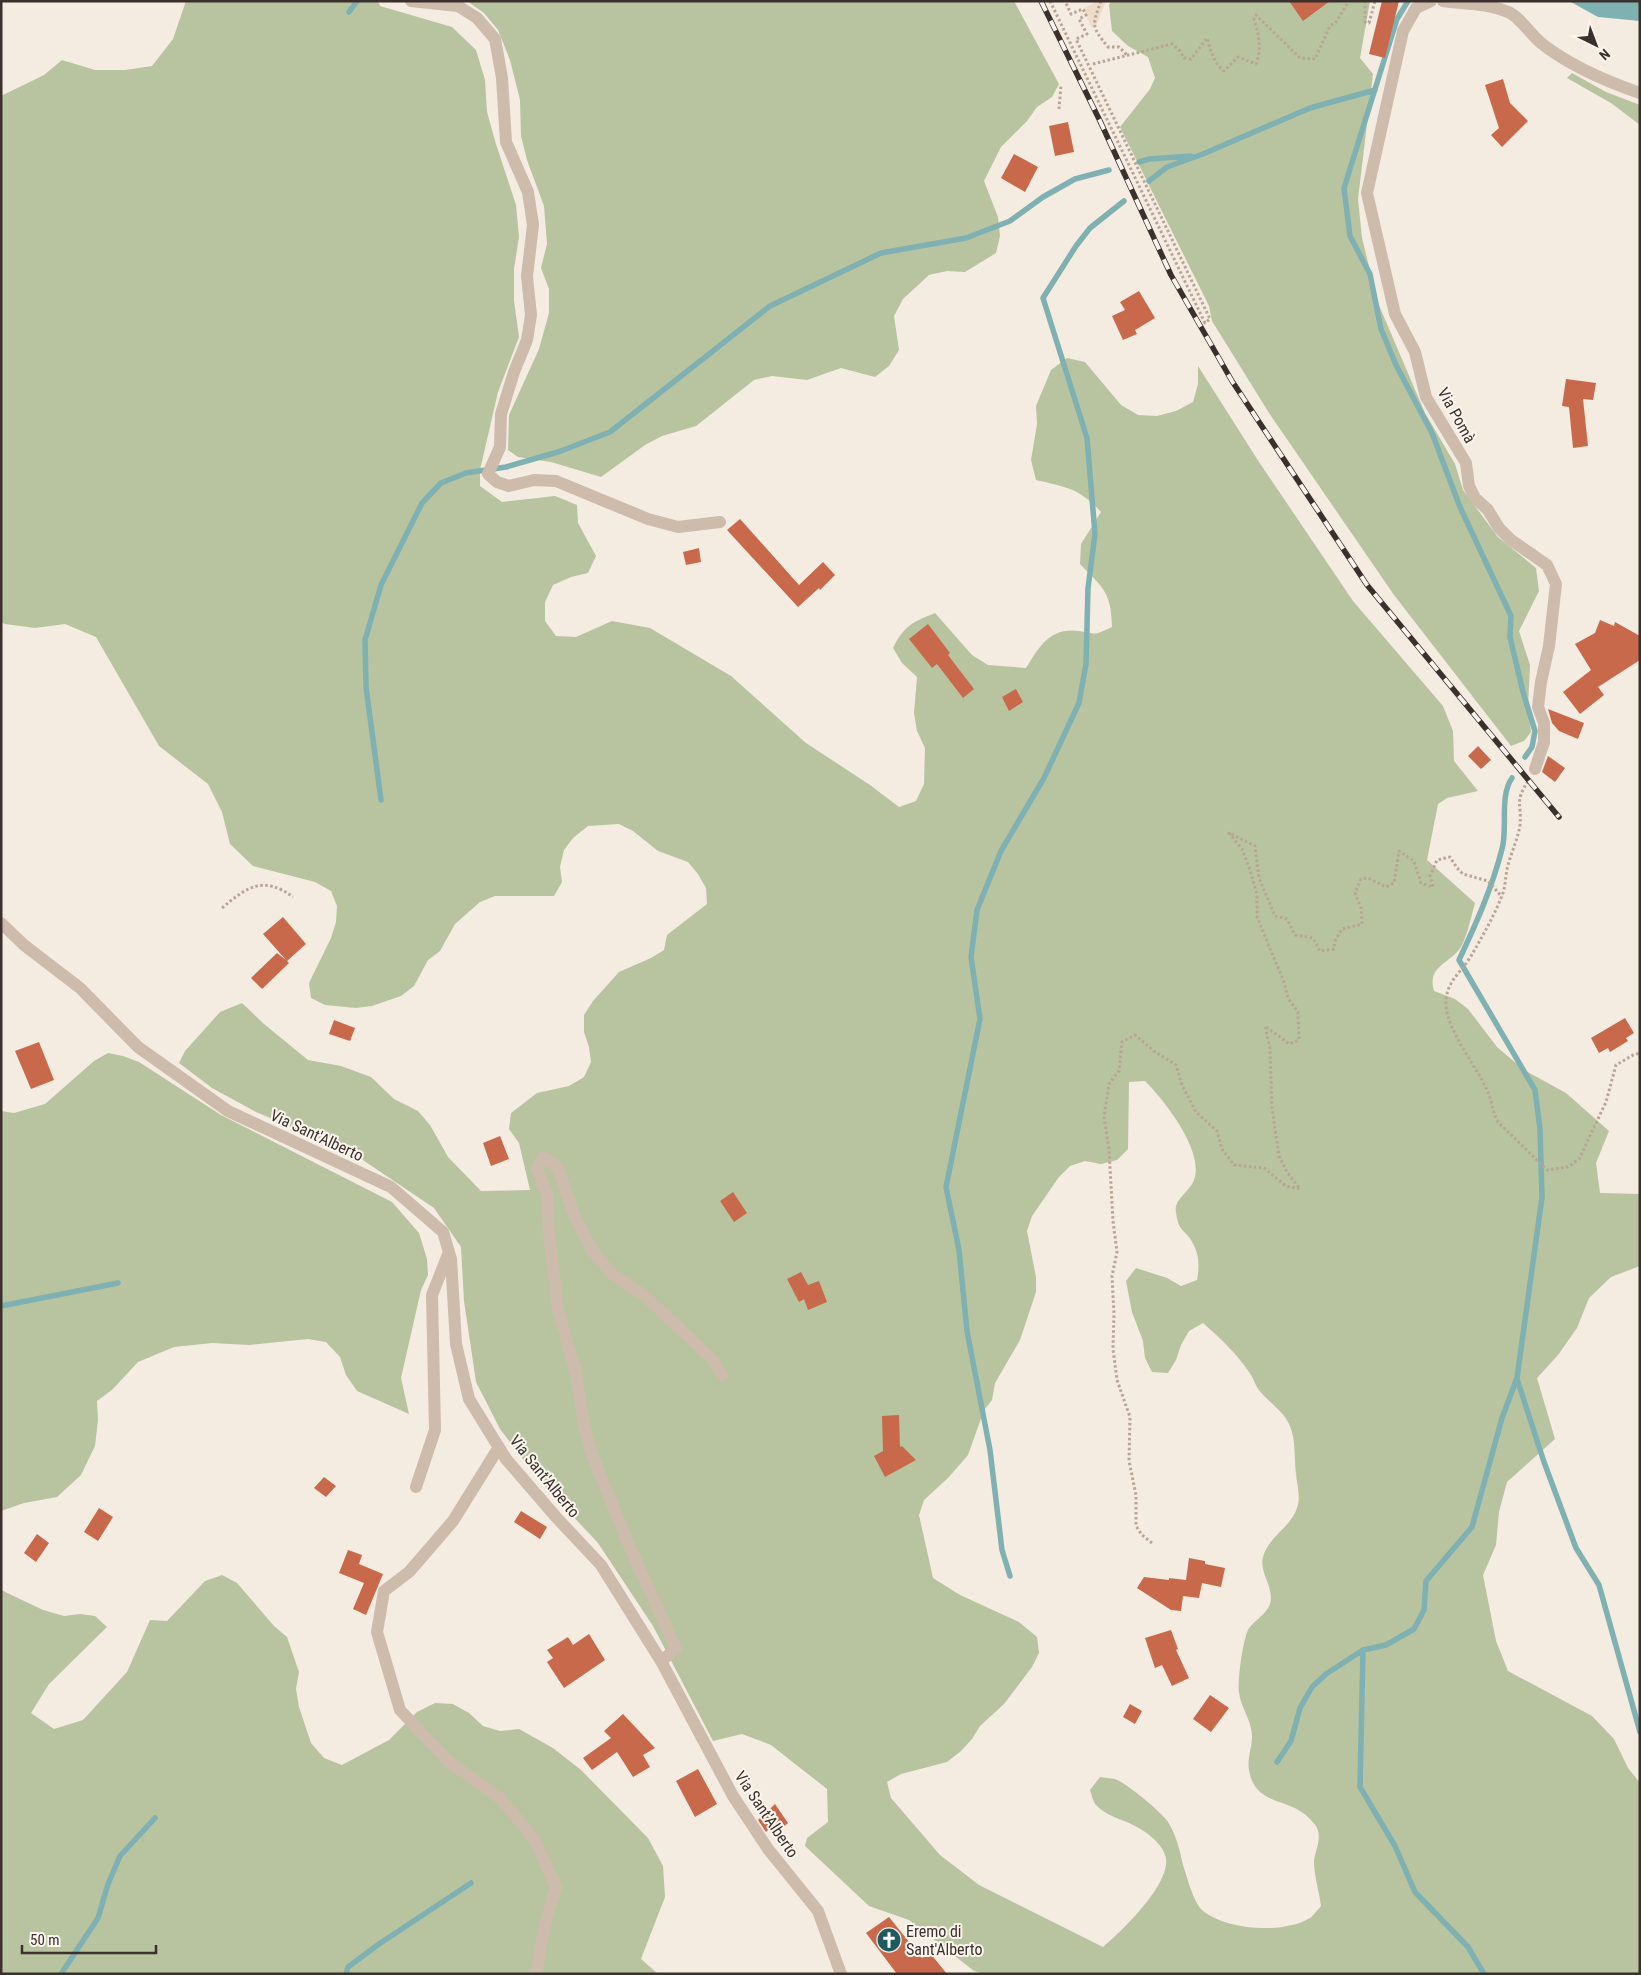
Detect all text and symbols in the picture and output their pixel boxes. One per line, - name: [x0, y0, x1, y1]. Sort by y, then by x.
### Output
- north arrow: [1571, 20, 1621, 70]
- text: N: [1596, 46, 1613, 63]
- street label: Via Pomà: [1434, 384, 1480, 446]
- street label: Via Sant'Alberto: [267, 1106, 366, 1165]
- street label: Via Sant'Alberto: [506, 1431, 584, 1521]
- street label: Via Sant'Alberto: [731, 1767, 803, 1861]
- scale bar: [22, 1922, 156, 1954]
- place label: Eremo di Sant'Alberto: [906, 1922, 982, 1959]
- church icon: Eremo di Sant'Alberto: [876, 1927, 902, 1953]
- text: 50 m: [30, 1931, 60, 1949]

